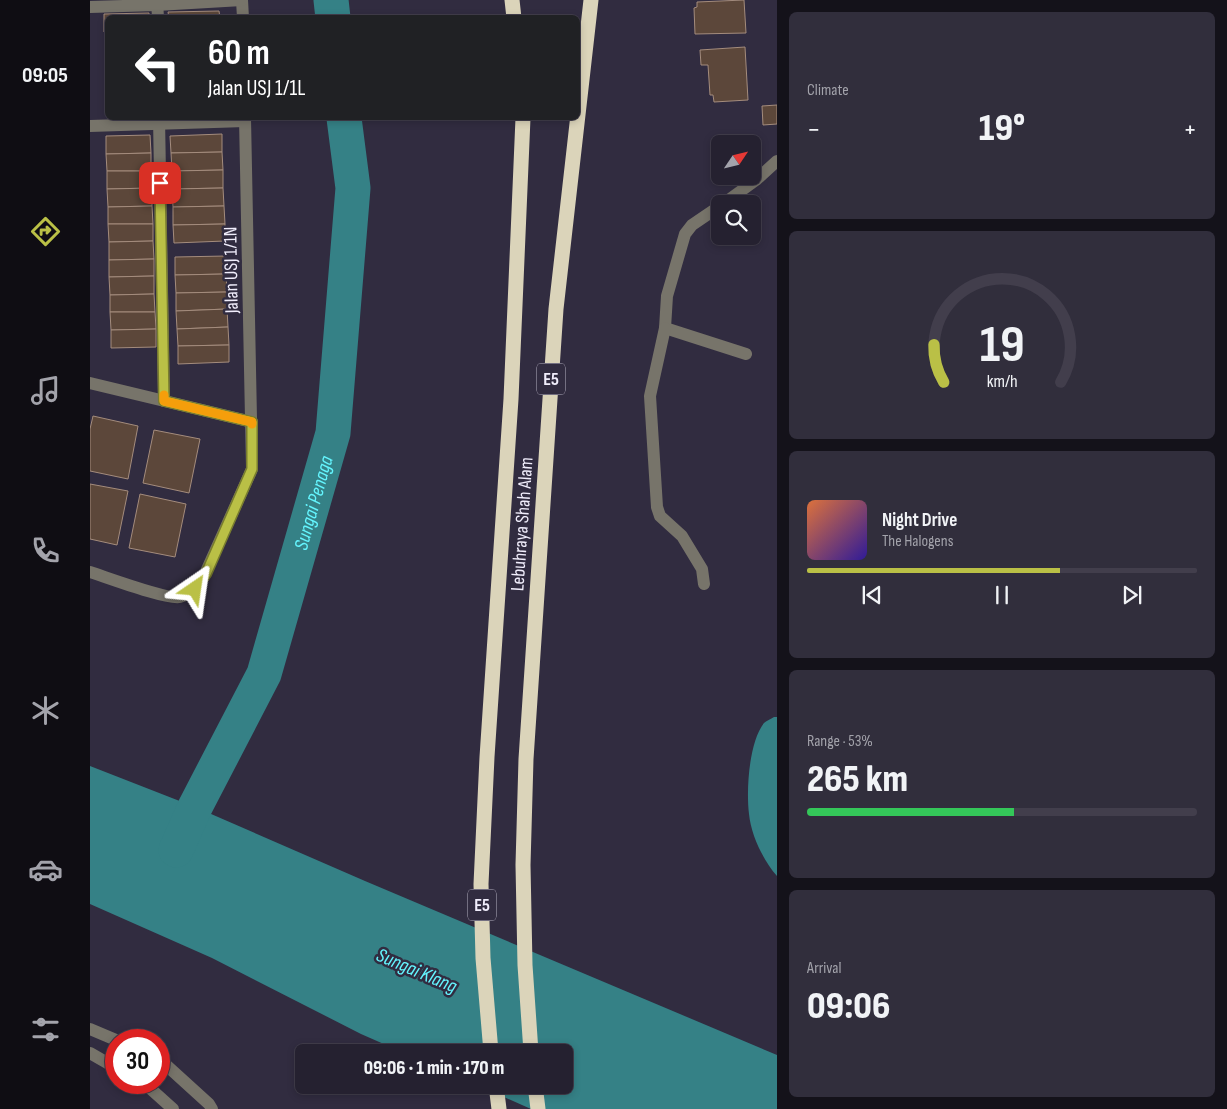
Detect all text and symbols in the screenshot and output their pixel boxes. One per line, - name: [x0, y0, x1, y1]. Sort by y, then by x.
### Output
- text: 60 m: [208, 32, 270, 75]
- icon: left: [125, 35, 190, 100]
- text: 09:05: [22, 62, 68, 89]
- text: Jalan USJ 1/1L: [208, 75, 306, 102]
- text: Climate: [807, 81, 849, 100]
- text: 19°: [979, 106, 1025, 151]
- text: −: [807, 113, 821, 146]
- text: +: [1183, 113, 1197, 146]
- north arrow: [711, 135, 761, 185]
- map controls: [711, 135, 761, 245]
- pin: [139, 162, 181, 204]
- icon: arrive: [146, 169, 174, 197]
- button: search: [711, 195, 761, 245]
- icon: directions: [28, 214, 63, 249]
- street label: Jalan USJ 1/1N: [219, 226, 244, 315]
- text: 19: [979, 314, 1025, 377]
- road number: E5: [537, 364, 565, 394]
- text: km/h: [987, 371, 1017, 392]
- icon: music: [28, 373, 63, 408]
- water label: Sungai Penaga: [289, 453, 339, 553]
- street label: Lebuhraya Shah Alam: [506, 456, 539, 592]
- text: Night Drive: [882, 509, 957, 532]
- text: The Halogens: [882, 532, 953, 551]
- icon: phone: [28, 533, 63, 568]
- position arrow: [168, 562, 220, 614]
- icon: previous: [858, 581, 886, 609]
- icon: pause: [988, 581, 1016, 609]
- icon: next: [1118, 581, 1146, 609]
- icon: climate: [28, 693, 63, 728]
- text: Range · 53%: [807, 732, 873, 751]
- text: 265 km: [807, 757, 908, 802]
- icon: car: [28, 852, 63, 887]
- road number: E5: [468, 890, 496, 920]
- water label: Sungai Klang: [373, 943, 460, 999]
- text: Arrival: [807, 959, 841, 978]
- text: 09:06: [807, 984, 890, 1029]
- icon: filters: [28, 1012, 63, 1047]
- speed limit sign: 30: [105, 1029, 170, 1094]
- text: 09:06 · 1 min · 170 m: [364, 1057, 504, 1080]

